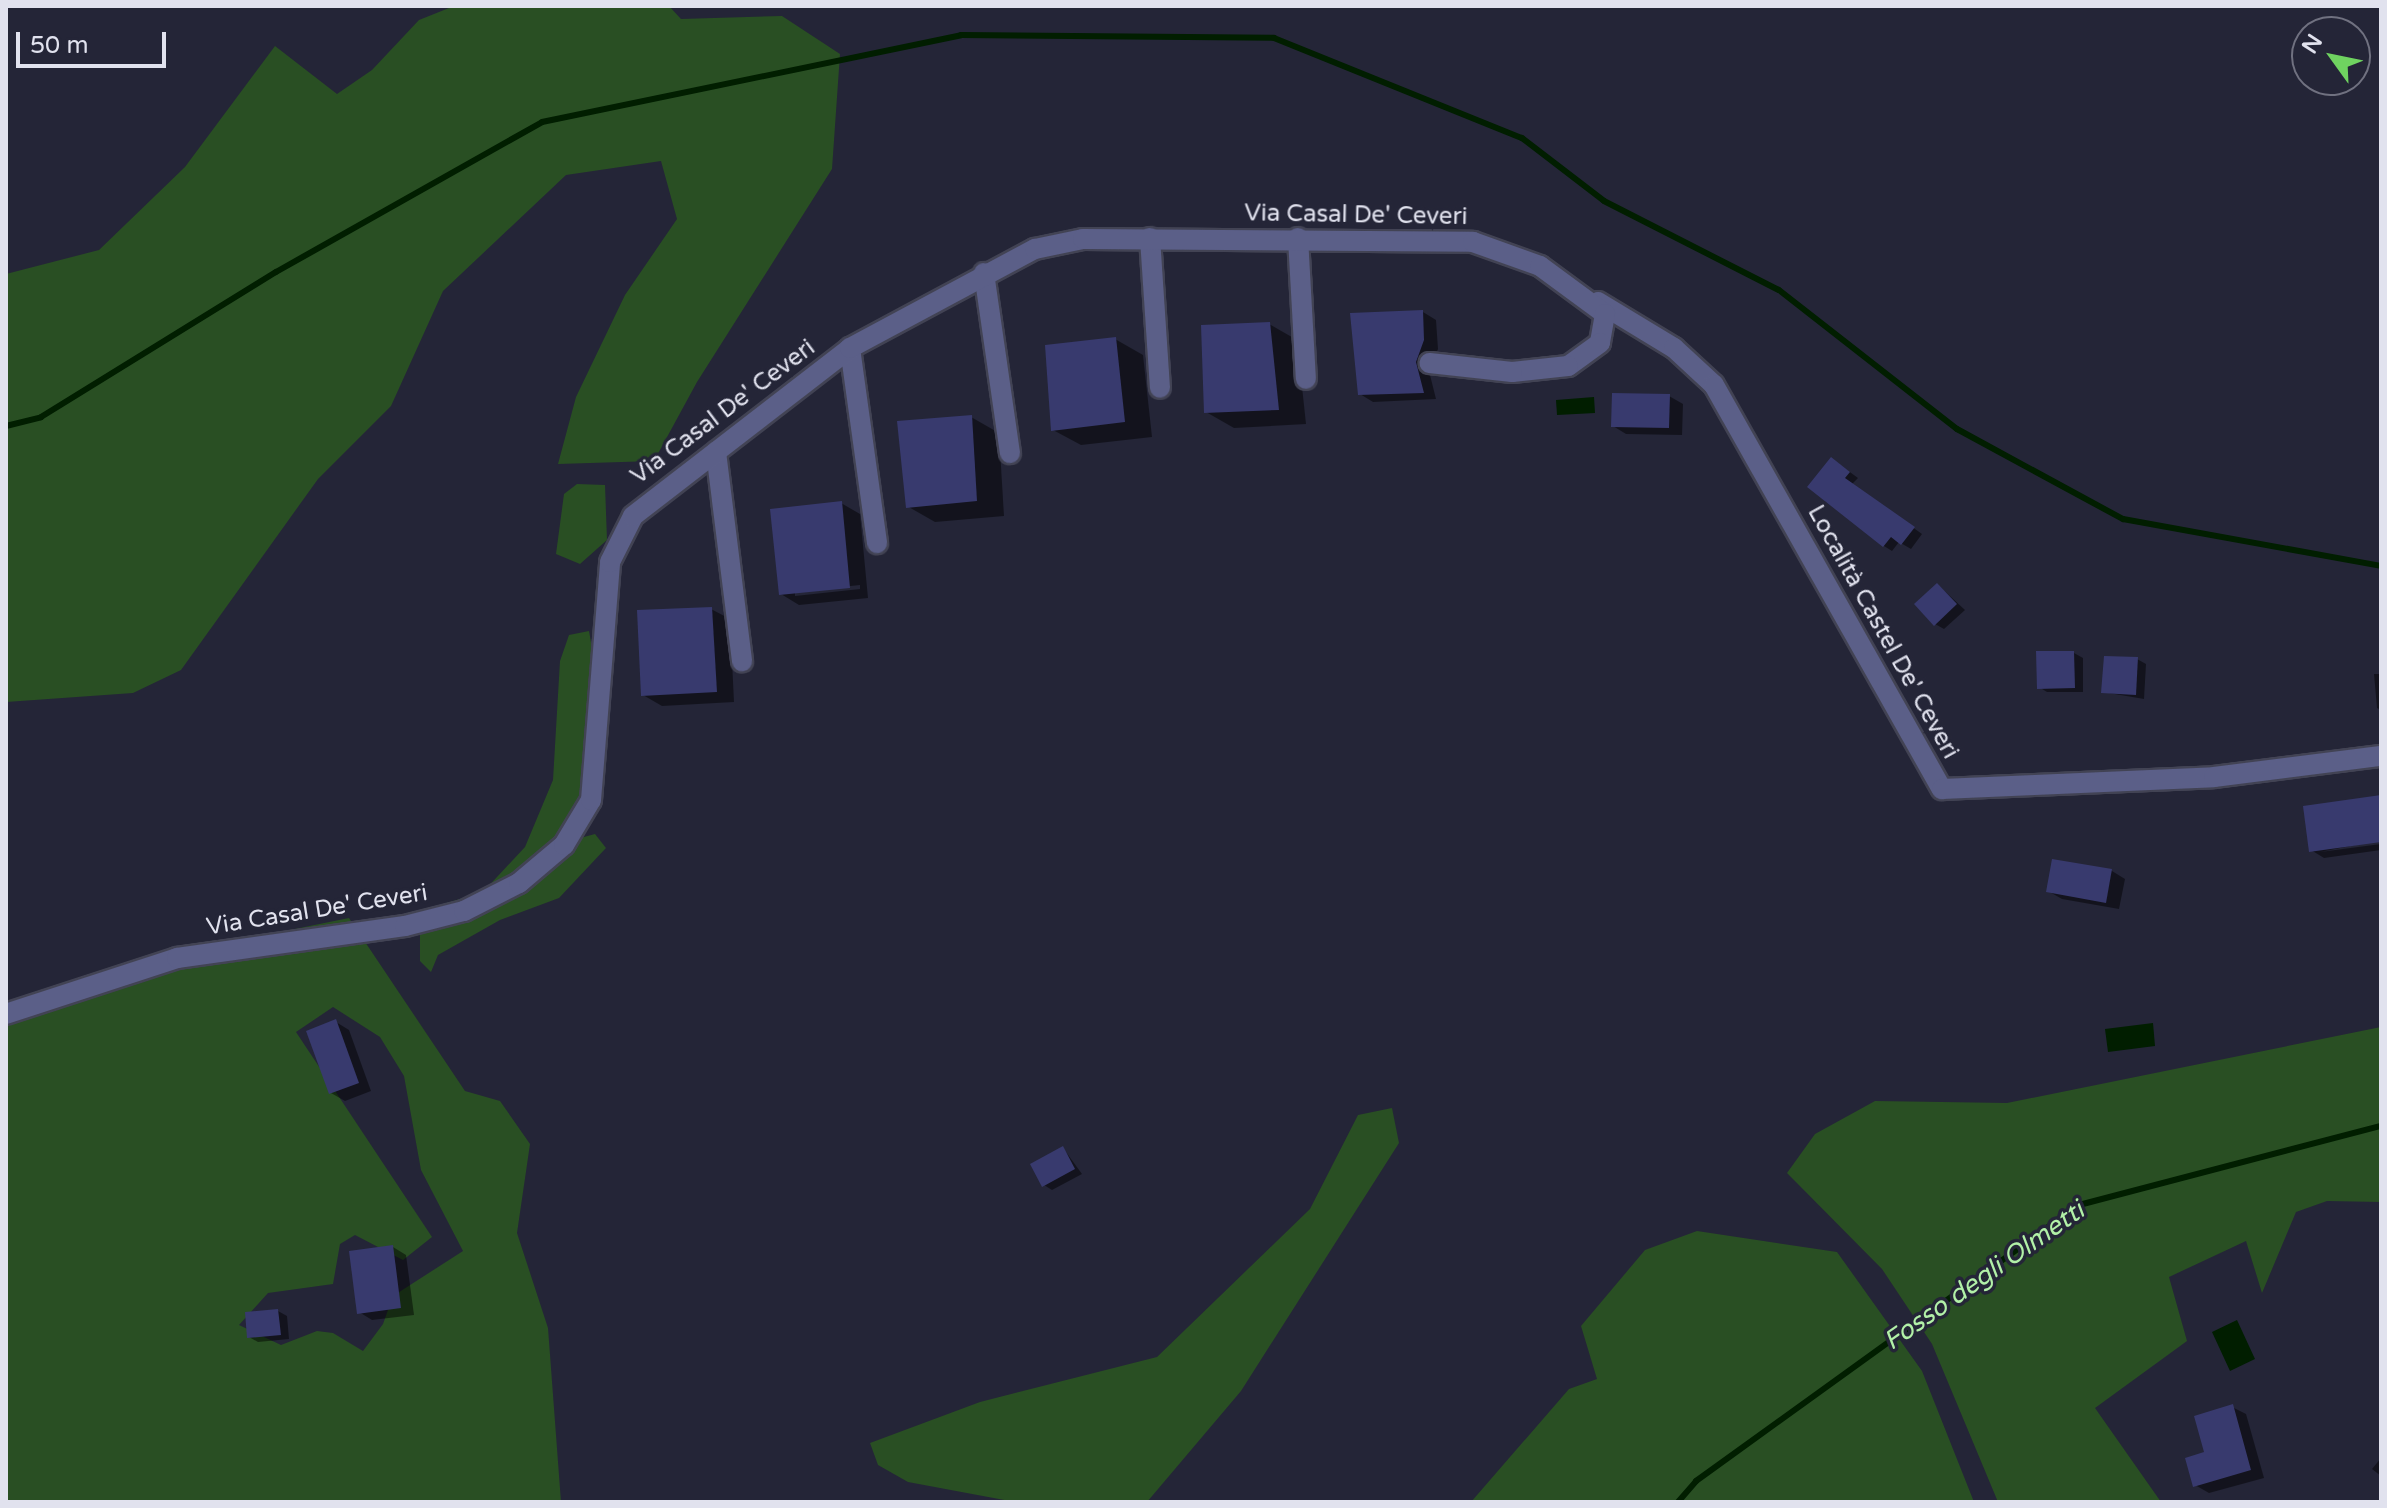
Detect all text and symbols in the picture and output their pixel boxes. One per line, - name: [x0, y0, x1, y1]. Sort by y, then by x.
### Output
- scale bar: [20, 16, 170, 66]
- north arrow: [2291, 16, 2371, 96]
- text: N: [2297, 30, 2328, 59]
- text: 50 m: [30, 31, 88, 60]
- street label: Via Casal De' Ceveri: [1244, 199, 1468, 231]
- street label: Via Casal De' Ceveri: [625, 333, 821, 491]
- street label: Località Castel De' Ceveri: [1801, 500, 1965, 764]
- street label: Via Casal De' Ceveri: [204, 878, 430, 942]
- water label: Fosso degli Olmetti: [1878, 1195, 2090, 1357]

